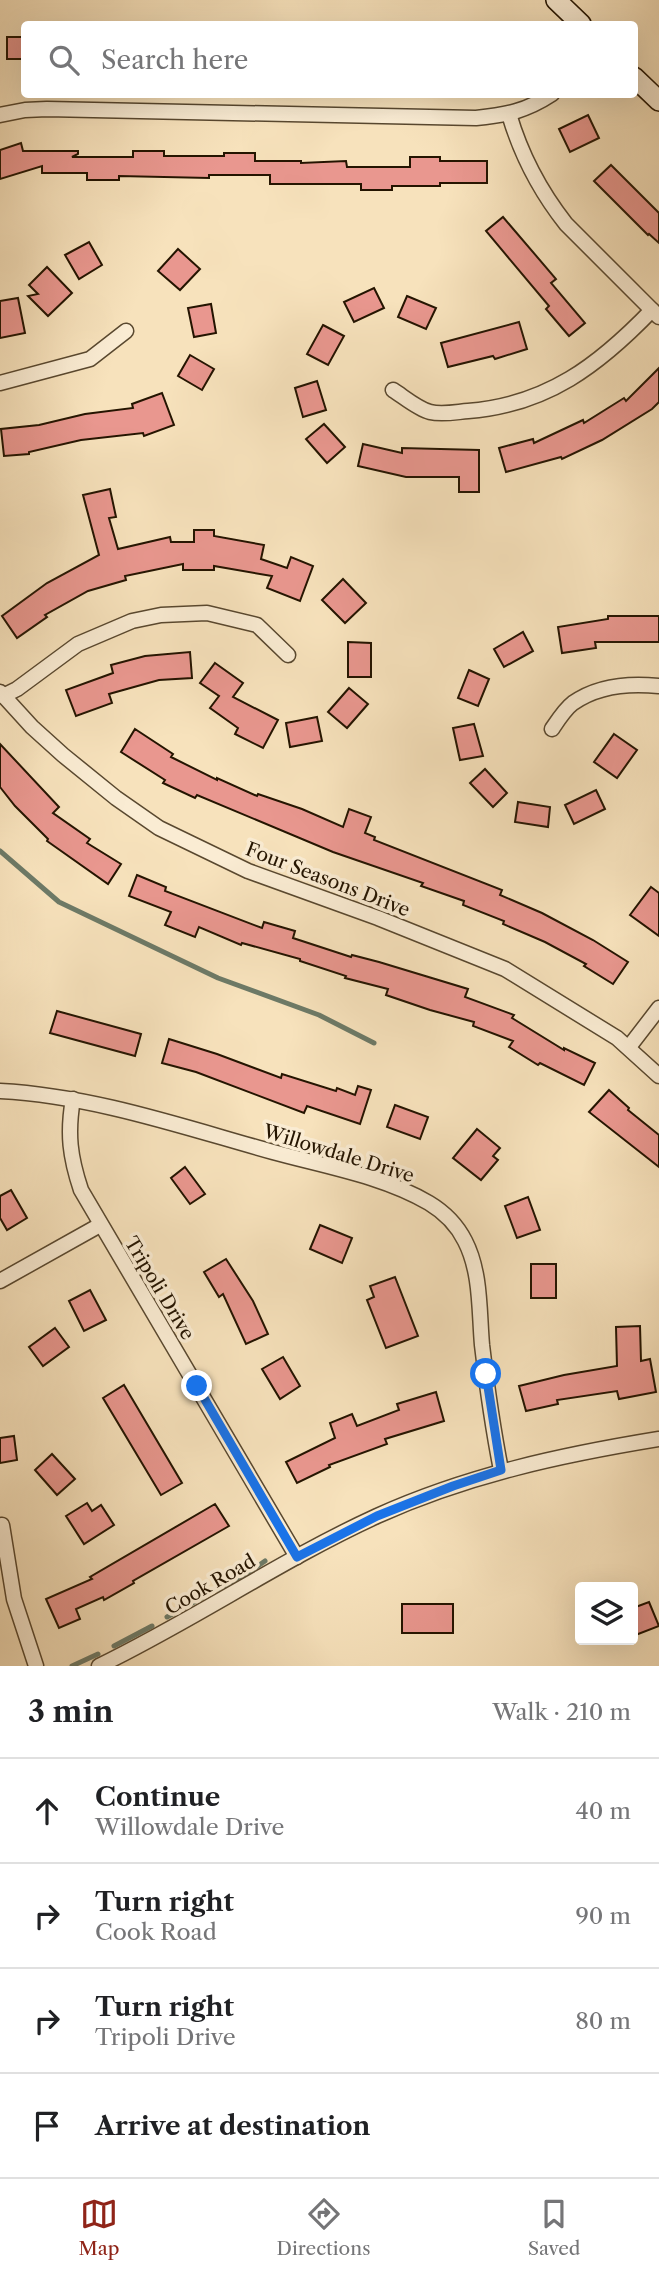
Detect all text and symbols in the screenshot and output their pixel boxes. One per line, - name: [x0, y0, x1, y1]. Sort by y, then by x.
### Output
- search box: [21, 21, 638, 98]
- icon: search: [45, 41, 83, 79]
- text: Search here: [101, 44, 248, 76]
- street label: Four Seasons Drive: [242, 838, 413, 921]
- street label: Willowdale Drive: [260, 1119, 417, 1187]
- street label: Tripoli Drive: [120, 1233, 199, 1344]
- route start: [470, 1358, 501, 1389]
- route end: [181, 1370, 212, 1401]
- street label: Cook Road: [161, 1549, 260, 1620]
- map controls: [575, 1582, 638, 1645]
- button: layers: [575, 1582, 638, 1645]
- text: 3 min: [28, 1693, 114, 1730]
- text: Walk · 210 m: [492, 1698, 631, 1726]
- text: Continue: [95, 1781, 220, 1813]
- icon: ahead: [28, 1792, 66, 1830]
- text: 40 m: [576, 1797, 631, 1825]
- text: Willowdale Drive: [95, 1813, 284, 1841]
- text: Turn right: [95, 1886, 234, 1918]
- icon: right: [28, 1897, 66, 1935]
- text: 90 m: [575, 1902, 631, 1930]
- text: Cook Road: [95, 1918, 217, 1946]
- text: Turn right: [95, 1991, 234, 2023]
- icon: right: [28, 2002, 66, 2040]
- text: 80 m: [575, 2007, 631, 2035]
- text: Tripoli Drive: [95, 2023, 236, 2051]
- icon: arrive: [28, 2107, 66, 2145]
- text: Arrive at destination: [95, 2110, 370, 2142]
- tab: Map: [79, 2195, 119, 2260]
- tab: Directions: [277, 2195, 370, 2260]
- tab: Saved: [528, 2195, 580, 2260]

